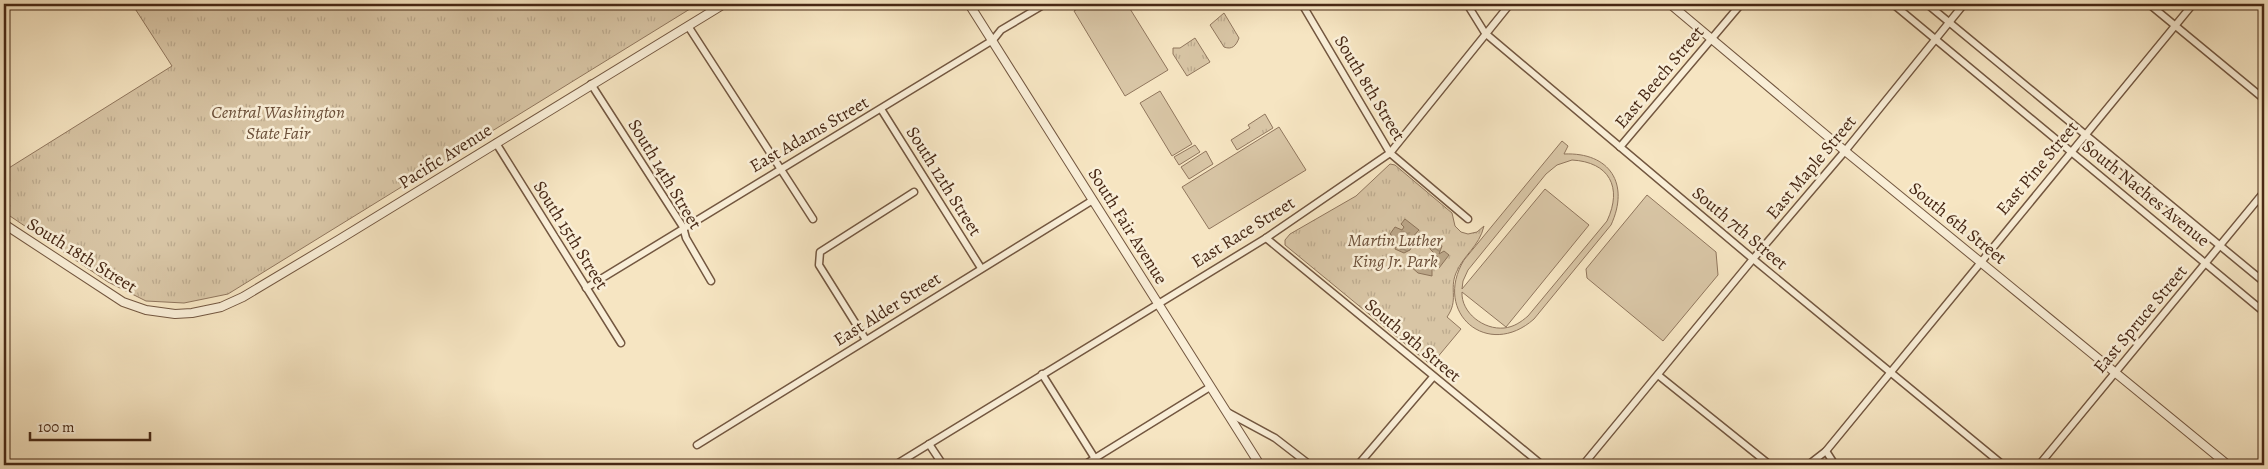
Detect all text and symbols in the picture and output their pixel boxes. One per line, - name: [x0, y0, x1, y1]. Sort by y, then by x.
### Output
- street label: East Beech Street: [1609, 21, 1709, 133]
- street label: South 8th Street: [1329, 31, 1411, 145]
- street label: East Adams Street: [745, 90, 873, 178]
- park label: Central Washington State Fair: [211, 100, 345, 145]
- street label: East Maple Street: [1760, 110, 1862, 224]
- street label: South 14th Street: [623, 114, 707, 234]
- street label: East Pine Street: [1991, 116, 2084, 220]
- street label: Pacific Avenue: [394, 118, 496, 194]
- street label: South 12th Street: [901, 122, 987, 240]
- street label: South Naches Avenue: [2077, 134, 2215, 252]
- street label: South Fair Avenue: [1083, 163, 1173, 289]
- street label: South 15th Street: [528, 176, 614, 294]
- street label: South 6th Street: [1904, 176, 2012, 270]
- street label: South 7th Street: [1687, 181, 1793, 275]
- street label: East Race Street: [1187, 191, 1299, 273]
- street label: South 18th Street: [23, 212, 142, 298]
- park label: Martin Luther King Jr. Park: [1348, 228, 1443, 273]
- street label: East Spruce Street: [2088, 260, 2192, 378]
- street label: East Alder Street: [829, 266, 945, 352]
- street label: South 9th Street: [1360, 293, 1466, 387]
- scale bar: [30, 409, 150, 441]
- text: 100 m: [38, 417, 75, 437]

